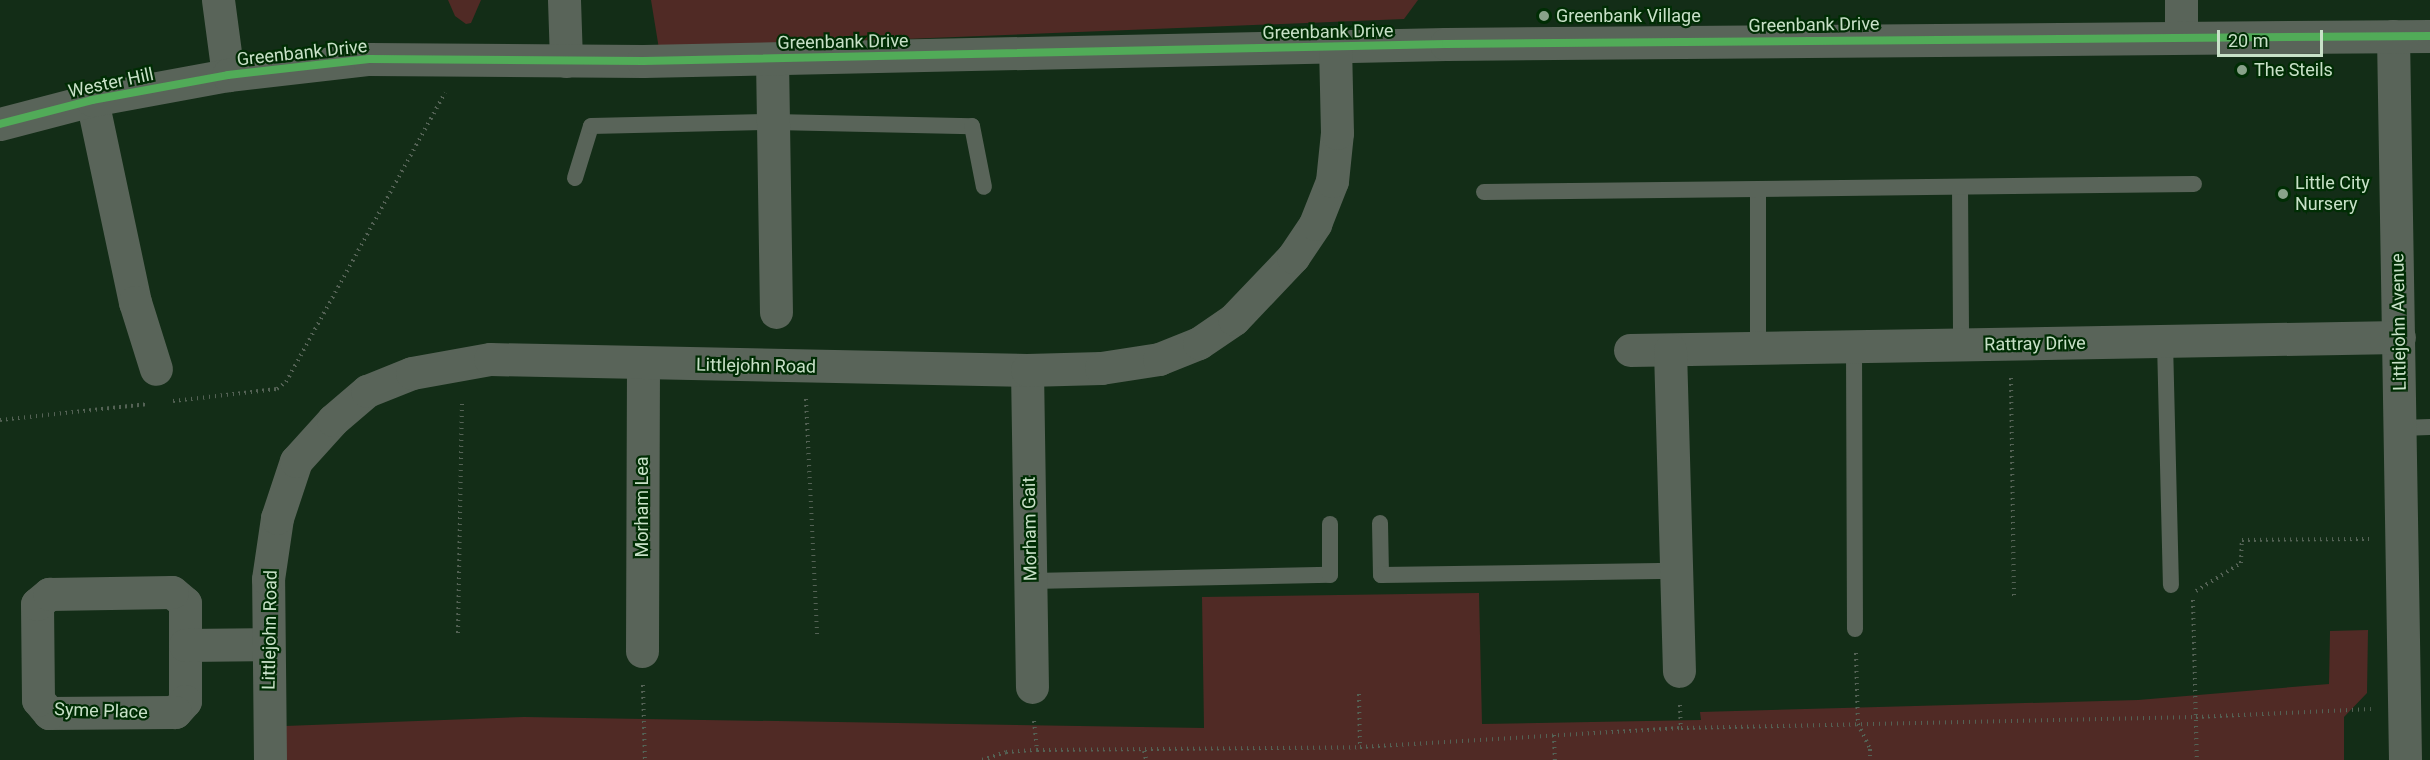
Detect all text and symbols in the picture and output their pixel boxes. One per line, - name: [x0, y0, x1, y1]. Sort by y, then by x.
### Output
- place label: Greenbank Village: [1556, 5, 1701, 27]
- marker: Greenbank Village: [1537, 9, 1551, 23]
- street label: Greenbank Drive: [1748, 13, 1880, 37]
- scale bar: [2220, 18, 2326, 56]
- street label: Greenbank Drive: [1262, 20, 1394, 44]
- street label: Greenbank Drive: [777, 30, 909, 54]
- text: 20 m: [2228, 30, 2268, 51]
- street label: Greenbank Drive: [236, 35, 368, 71]
- place label: The Steils: [2254, 59, 2333, 81]
- street label: Wester Hill: [66, 63, 156, 103]
- marker: The Steils: [2235, 63, 2249, 77]
- place label: Little City Nursery: [2295, 173, 2370, 216]
- marker: Little City Nursery: [2276, 187, 2290, 201]
- street label: Littlejohn Avenue: [2387, 253, 2411, 391]
- street label: Rattray Drive: [1984, 332, 2086, 356]
- street label: Littlejohn Road: [696, 354, 816, 378]
- street label: Morham Lea: [631, 456, 653, 558]
- street label: Morham Gait: [1018, 477, 1042, 581]
- street label: Littlejohn Road: [258, 570, 282, 690]
- street label: Syme Place: [54, 699, 148, 723]

